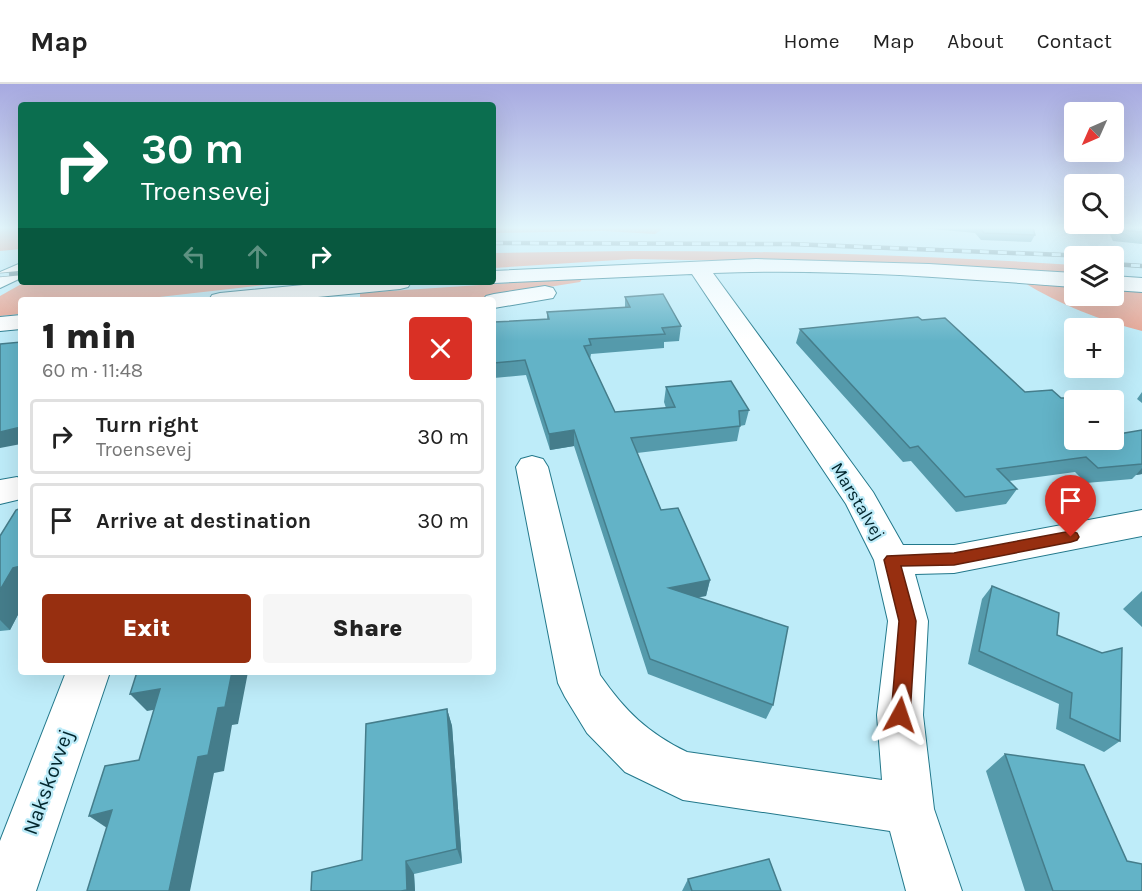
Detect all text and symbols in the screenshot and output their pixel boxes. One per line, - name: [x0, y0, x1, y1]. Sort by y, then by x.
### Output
- text: Map: [30, 25, 88, 58]
- text: Home: [784, 29, 840, 53]
- text: Map: [873, 29, 914, 53]
- text: About: [947, 29, 1004, 53]
- text: Contact: [1037, 29, 1112, 53]
- north arrow: [1064, 102, 1124, 162]
- map controls: [1064, 102, 1124, 450]
- text: 30 m: [141, 124, 244, 174]
- icon: right: [42, 126, 120, 204]
- button: search: [1064, 174, 1124, 234]
- text: Troensevej: [141, 175, 271, 207]
- icon: left: [178, 240, 211, 273]
- icon: ahead: [241, 240, 274, 273]
- icon: right: [304, 240, 337, 273]
- button: layers: [1064, 246, 1124, 306]
- text: 1 min: [42, 315, 136, 357]
- button: close: [409, 317, 472, 380]
- button: +: [1064, 318, 1124, 378]
- text: 60 m · 11:48: [42, 359, 143, 382]
- button: −: [1064, 390, 1124, 450]
- text: Turn right: [96, 412, 199, 438]
- icon: right: [45, 420, 78, 453]
- text: 30 m: [417, 424, 469, 450]
- text: Troensevej: [96, 438, 192, 461]
- street label: Marstalvej: [826, 458, 890, 544]
- pin: [1045, 475, 1096, 537]
- icon: arrive: [1054, 484, 1087, 517]
- icon: arrive: [45, 504, 78, 537]
- text: Arrive at destination: [96, 508, 311, 534]
- text: 30 m: [417, 508, 469, 534]
- button: Exit: [42, 594, 251, 663]
- button: Share: [263, 594, 472, 663]
- position arrow: [868, 683, 932, 747]
- street label: Nakskovvej: [18, 726, 78, 838]

